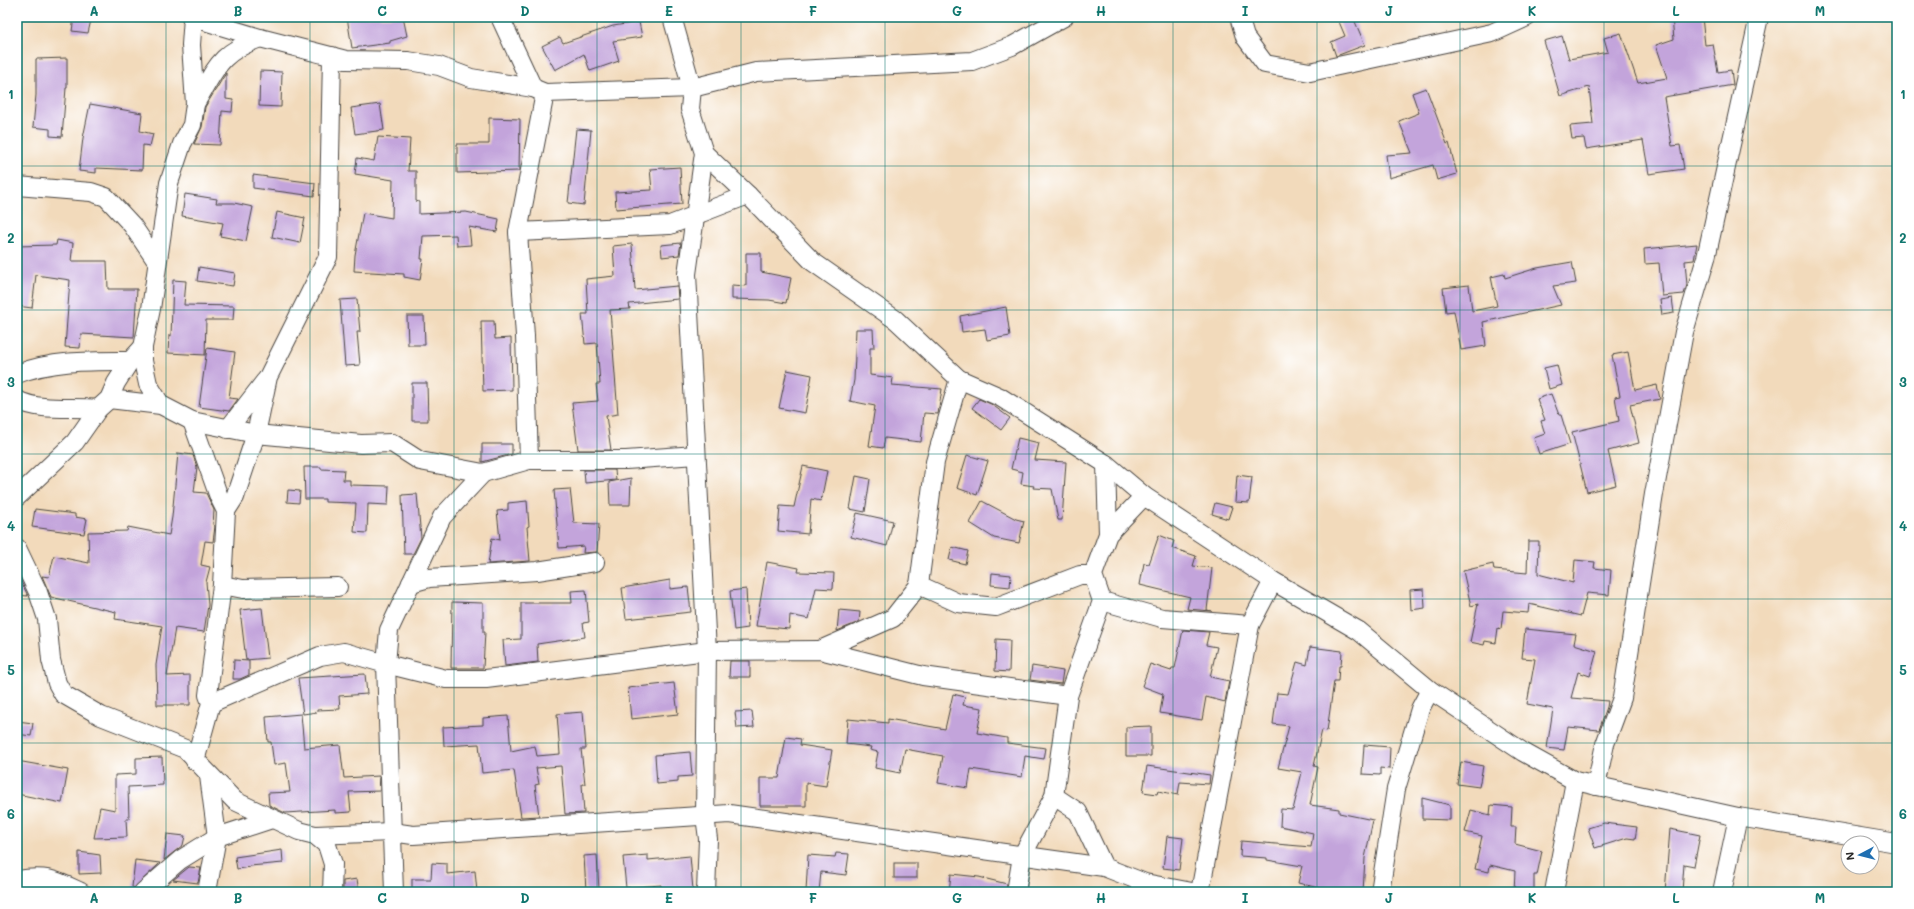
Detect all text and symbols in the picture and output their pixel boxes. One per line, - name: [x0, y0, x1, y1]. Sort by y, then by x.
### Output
- text: A: [89, 2, 99, 19]
- text: B: [234, 2, 243, 19]
- text: C: [377, 2, 387, 19]
- text: D: [520, 2, 530, 19]
- text: E: [665, 2, 673, 19]
- text: F: [809, 2, 817, 19]
- text: G: [952, 2, 962, 19]
- text: H: [1096, 2, 1106, 19]
- text: I: [1242, 2, 1249, 19]
- text: J: [1385, 2, 1393, 19]
- text: K: [1528, 2, 1537, 19]
- text: L: [1672, 2, 1680, 19]
- text: M: [1815, 2, 1825, 19]
- text: 1: [8, 85, 14, 102]
- text: 1: [1900, 85, 1906, 102]
- text: 2: [7, 229, 15, 246]
- text: 2: [1899, 229, 1907, 246]
- text: 3: [7, 373, 15, 390]
- text: 3: [1899, 373, 1907, 390]
- text: 4: [7, 517, 15, 534]
- text: 4: [1899, 517, 1907, 534]
- text: 5: [7, 661, 15, 678]
- text: 5: [1899, 661, 1907, 678]
- text: 6: [7, 805, 15, 822]
- text: 6: [1899, 805, 1907, 822]
- north arrow: [1840, 835, 1880, 875]
- text: N: [1842, 851, 1858, 861]
- text: A: [89, 889, 99, 906]
- text: B: [234, 889, 243, 906]
- text: C: [377, 889, 387, 906]
- text: D: [520, 889, 530, 906]
- text: E: [665, 889, 673, 906]
- text: F: [809, 889, 817, 906]
- text: G: [952, 889, 962, 906]
- text: H: [1096, 889, 1106, 906]
- text: I: [1242, 889, 1249, 906]
- text: J: [1385, 889, 1393, 906]
- text: K: [1528, 889, 1537, 906]
- text: L: [1672, 889, 1680, 906]
- text: M: [1815, 889, 1825, 906]

